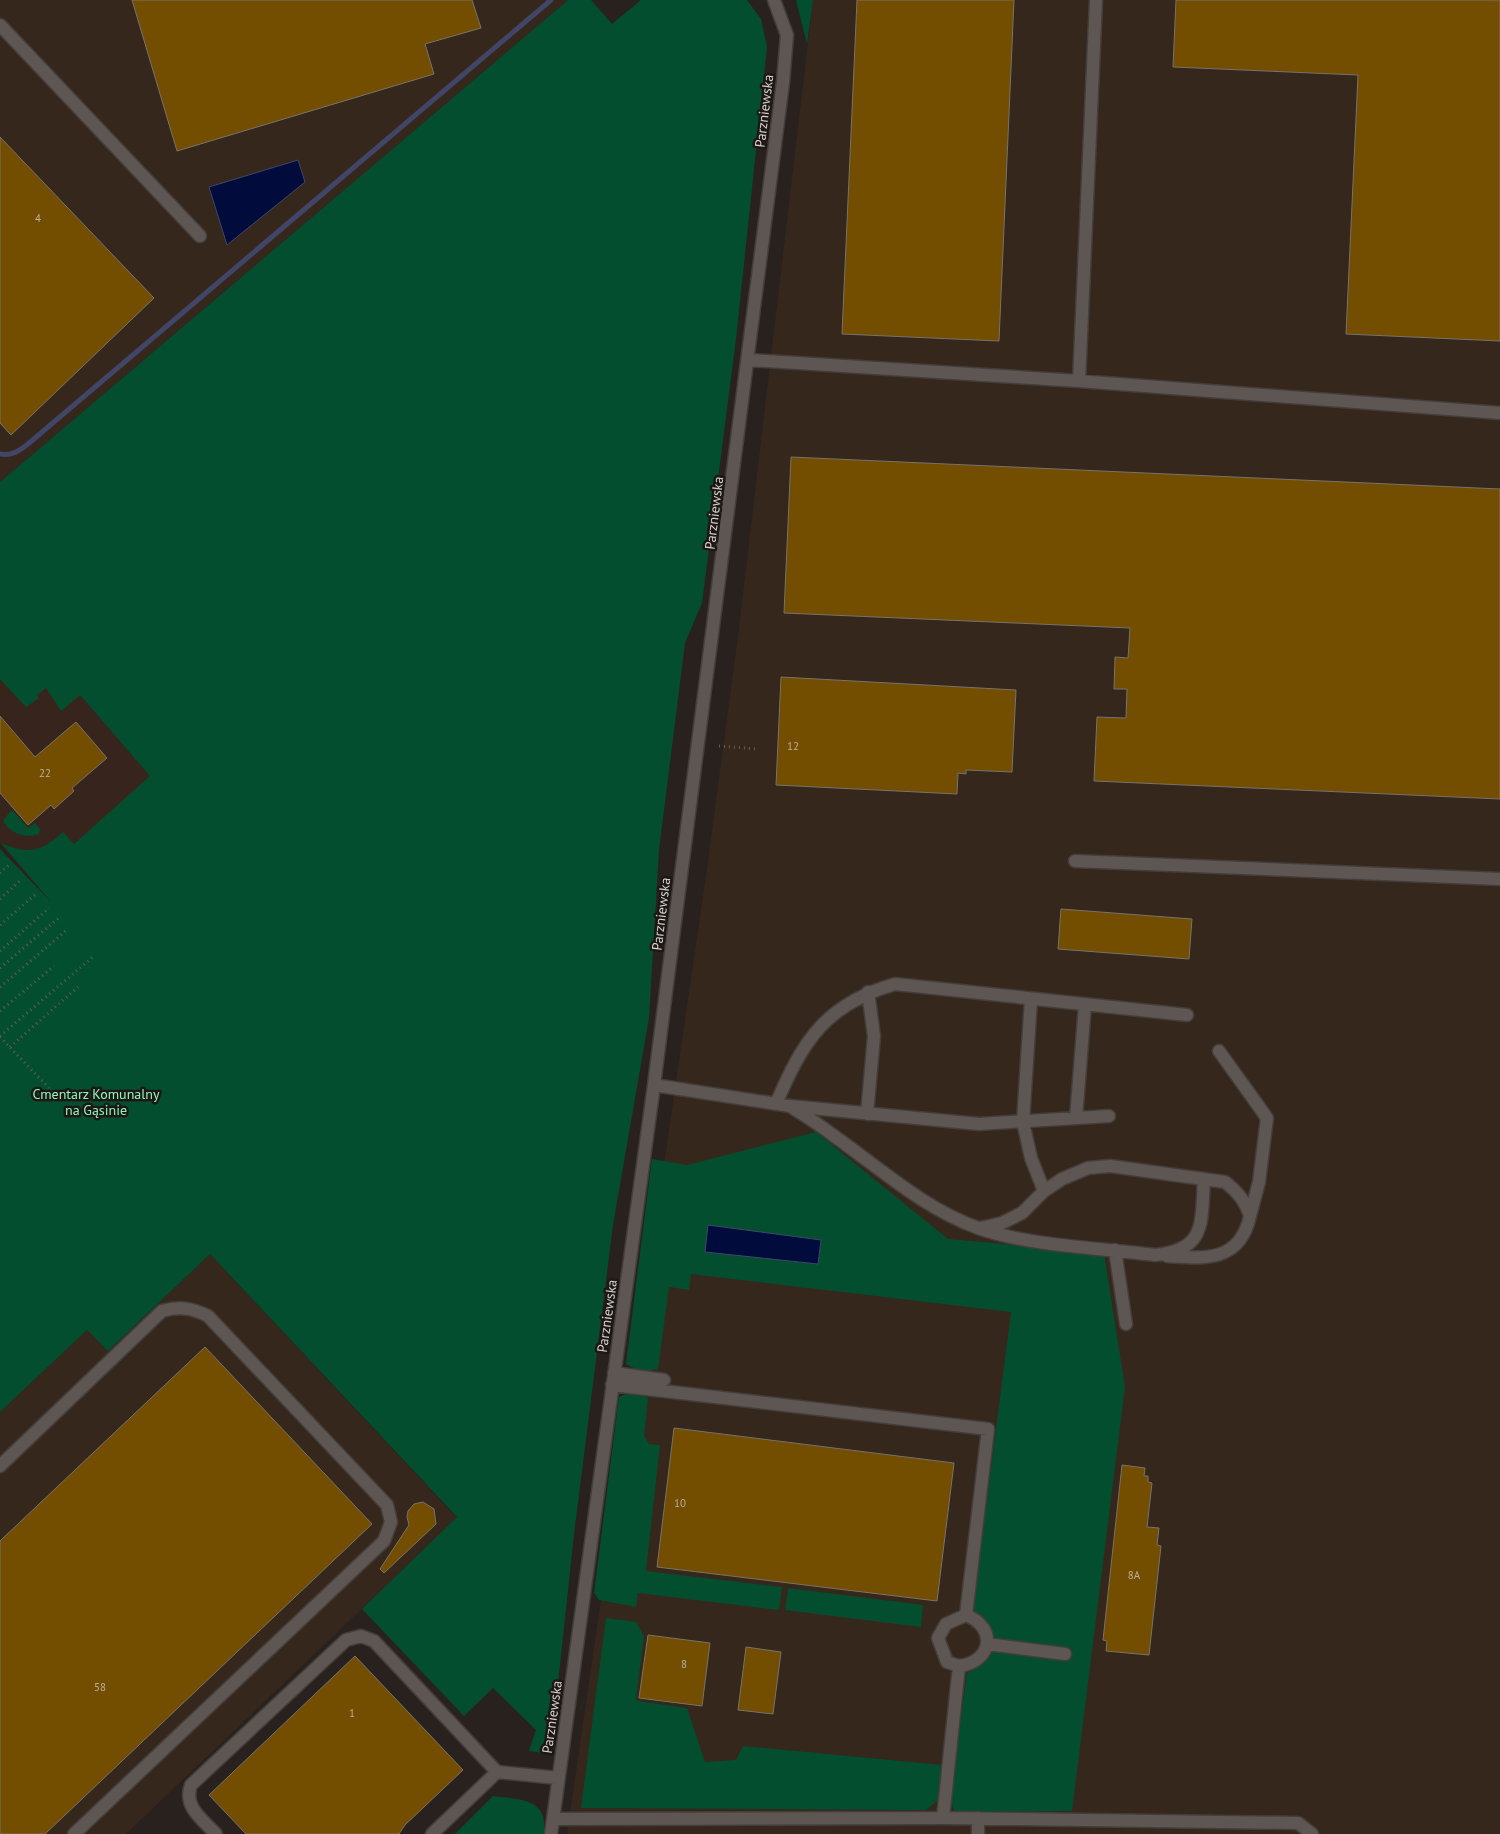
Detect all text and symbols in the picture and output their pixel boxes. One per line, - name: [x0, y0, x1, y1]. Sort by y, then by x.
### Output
- street label: Parzniewska: [751, 73, 777, 149]
- house number: 4: [35, 211, 41, 225]
- street label: Parzniewska: [701, 475, 727, 551]
- house number: 12: [787, 739, 799, 753]
- house number: 22: [39, 766, 51, 780]
- street label: Parzniewska: [648, 876, 674, 952]
- park label: Cmentarz Komunalny na Gąsinie: [32, 1085, 160, 1119]
- street label: Parzniewska: [593, 1278, 621, 1354]
- house number: 10: [674, 1496, 686, 1510]
- house number: 8A: [1128, 1568, 1141, 1582]
- house number: 8: [681, 1657, 687, 1671]
- street label: Parzniewska: [538, 1679, 566, 1755]
- house number: 58: [94, 1680, 106, 1694]
- house number: 1: [349, 1706, 355, 1720]

